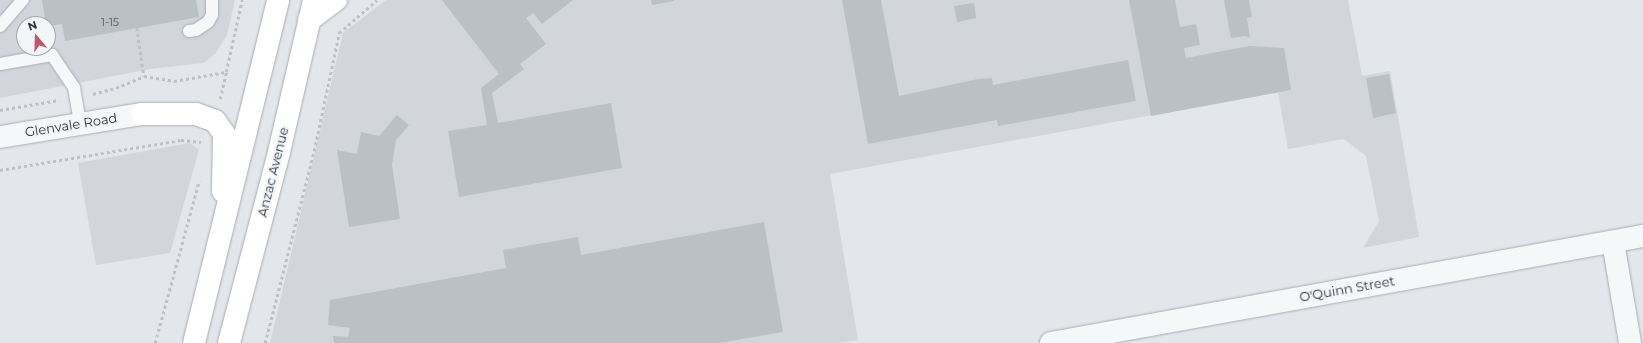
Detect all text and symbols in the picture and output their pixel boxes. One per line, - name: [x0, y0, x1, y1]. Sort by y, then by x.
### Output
- house number: 1-15: [101, 15, 119, 29]
- north arrow: [16, 16, 56, 56]
- text: N: [26, 18, 39, 34]
- street label: Glenvale Road: [24, 110, 118, 140]
- street label: Anzac Avenue: [254, 125, 292, 219]
- street label: O'Quinn Street: [1298, 273, 1396, 305]

